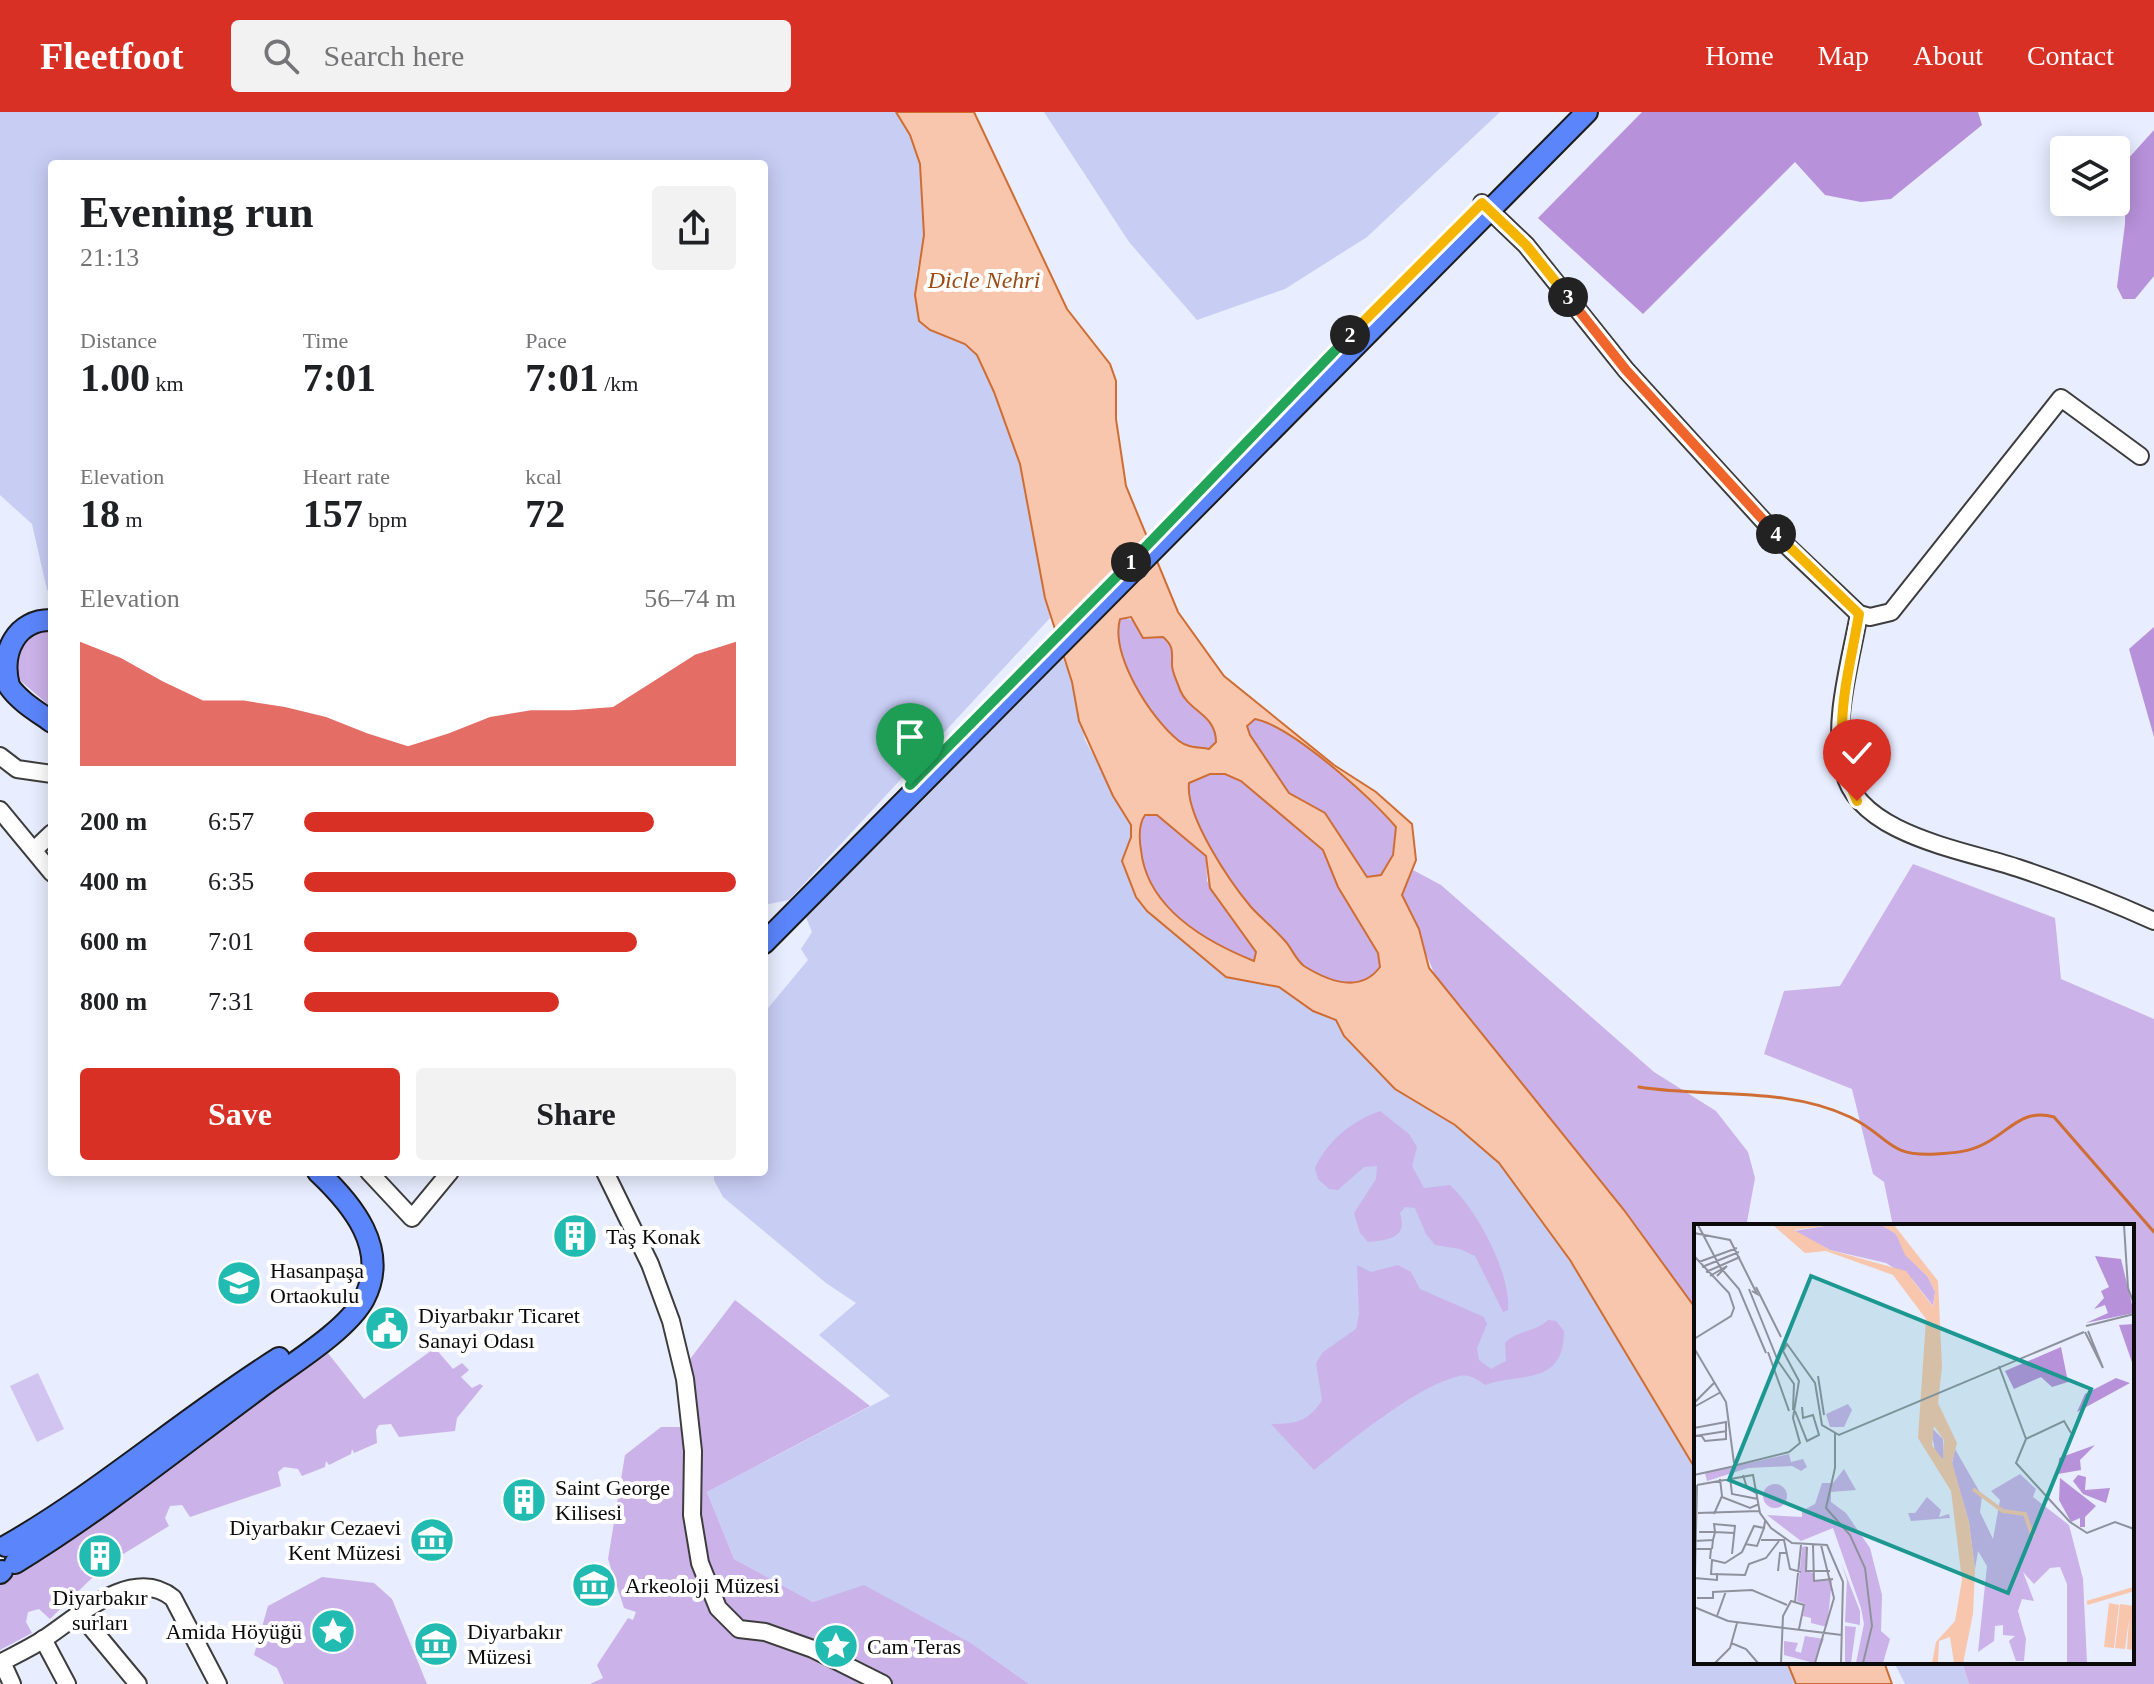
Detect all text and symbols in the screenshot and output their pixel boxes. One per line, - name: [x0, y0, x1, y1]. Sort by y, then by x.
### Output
- search box: [231, 20, 791, 92]
- icon: search: [259, 34, 303, 78]
- text: Fleetfoot: [40, 35, 183, 77]
- text: Search here: [323, 39, 464, 72]
- text: Home: [1705, 40, 1774, 71]
- text: Map: [1818, 40, 1869, 71]
- text: About: [1913, 40, 1983, 71]
- text: Contact: [2027, 40, 2114, 71]
- map controls: [2050, 136, 2130, 216]
- button: layers: [2050, 136, 2130, 216]
- button: share: [652, 186, 736, 270]
- text: Evening run: [80, 188, 314, 237]
- text: 21:13: [80, 243, 139, 272]
- water label: Dicle Nehri: [927, 267, 1040, 293]
- pin: 3: [1548, 277, 1588, 317]
- text: 3: [1563, 284, 1574, 309]
- pin: 2: [1330, 315, 1370, 355]
- text: 2: [1345, 322, 1356, 347]
- text: Distance: [80, 328, 157, 353]
- text: Time: [303, 328, 348, 353]
- text: Pace: [525, 328, 567, 353]
- text: 1.00: [80, 355, 150, 400]
- text: 7:01: [303, 355, 376, 400]
- text: 7:01: [525, 355, 599, 400]
- text: km: [150, 371, 184, 396]
- text: /km: [599, 371, 638, 396]
- text: Elevation: [80, 464, 164, 489]
- text: Heart rate: [303, 464, 390, 489]
- text: kcal: [525, 464, 562, 489]
- text: 18: [80, 491, 120, 536]
- text: 157: [303, 491, 363, 536]
- text: 72: [525, 491, 565, 536]
- text: m: [120, 507, 143, 532]
- text: bpm: [363, 507, 407, 532]
- pin: 4: [1756, 514, 1796, 554]
- text: 4: [1771, 521, 1782, 546]
- pin: 1: [1111, 542, 1151, 582]
- text: 1: [1126, 549, 1137, 574]
- text: Elevation: [80, 584, 180, 613]
- text: 56–74 m: [644, 584, 736, 613]
- pin: [876, 703, 944, 785]
- icon: arrive: [888, 715, 932, 759]
- pin: [1823, 719, 1891, 801]
- icon: check: [1835, 731, 1879, 775]
- text: 200 m: [80, 807, 147, 836]
- text: 6:57: [208, 807, 254, 836]
- text: 400 m: [80, 867, 147, 896]
- text: 6:35: [208, 867, 254, 896]
- text: 600 m: [80, 927, 147, 956]
- text: 7:01: [208, 927, 254, 956]
- text: 800 m: [80, 987, 147, 1016]
- text: 7:31: [208, 987, 254, 1016]
- button: Save: [80, 1068, 400, 1160]
- button: Share: [416, 1068, 736, 1160]
- building icon: Taş Konak: [551, 1212, 599, 1260]
- place label: Taş Konak: [606, 1224, 700, 1249]
- inset map: [1694, 1224, 2134, 1664]
- place label: Hasanpaşa Ortaokulu: [270, 1258, 364, 1308]
- school or university icon: Hasanpaşa Ortaokulu: [215, 1259, 263, 1307]
- place label: Diyarbakır Ticaret Sanayi Odası: [418, 1303, 580, 1353]
- public building icon: Diyarbakır Ticaret Sanayi Odası: [363, 1304, 411, 1352]
- place label: Saint George Kilisesi: [555, 1475, 670, 1525]
- building icon: Saint George Kilisesi: [500, 1476, 548, 1524]
- place label: Diyarbakır Cezaevi Kent Müzesi: [229, 1515, 401, 1565]
- museum icon: Diyarbakır Cezaevi Kent Müzesi: [408, 1516, 456, 1564]
- building icon: Diyarbakır surları: [76, 1532, 124, 1580]
- museum icon: Arkeoloji Müzesi: [570, 1561, 618, 1609]
- place label: Arkeoloji Müzesi: [625, 1573, 780, 1598]
- place label: Diyarbakır surları: [52, 1585, 148, 1635]
- place icon: Amida Höyüğü: [309, 1607, 357, 1655]
- place label: Amida Höyüğü: [166, 1619, 302, 1644]
- place label: Diyarbakır Müzesi: [467, 1619, 563, 1669]
- museum icon: Diyarbakır Müzesi: [412, 1620, 460, 1668]
- place icon: Cam Teras: [812, 1622, 860, 1670]
- place label: Cam Teras: [867, 1634, 961, 1659]

